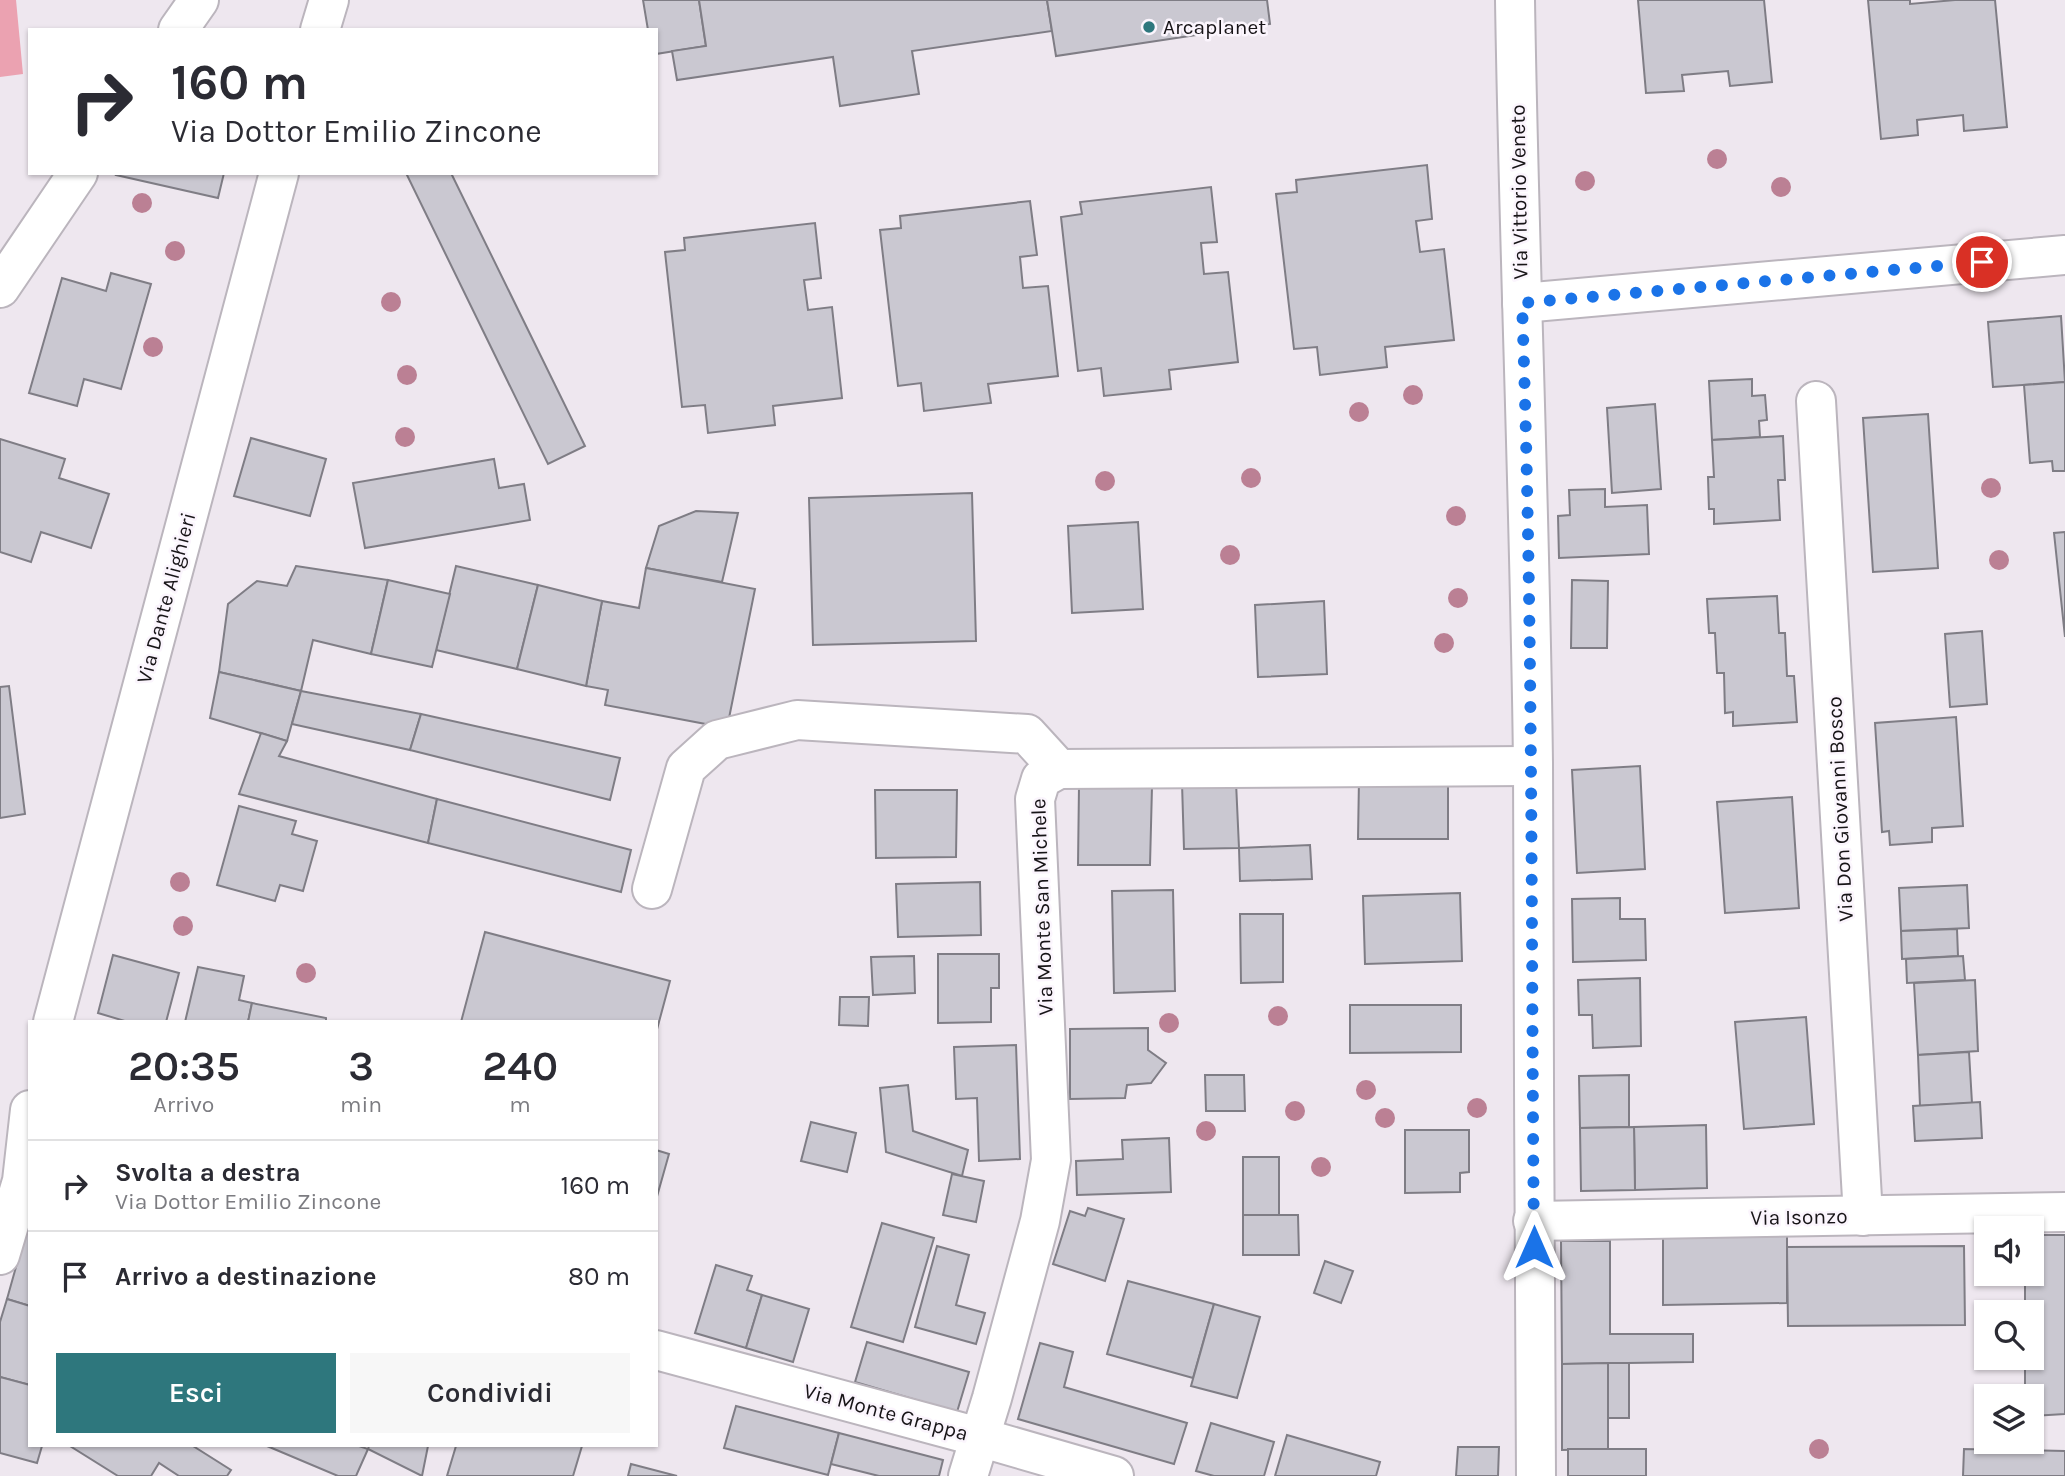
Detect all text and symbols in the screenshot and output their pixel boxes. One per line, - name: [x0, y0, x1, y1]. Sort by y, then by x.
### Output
- place label: Arcaplanet: [1163, 15, 1266, 39]
- marker: Arcaplanet: [1141, 19, 1157, 35]
- text: 160 m: [171, 54, 308, 111]
- icon: right: [56, 56, 147, 147]
- street label: Via Vittorio Veneto: [1505, 104, 1533, 280]
- text: Via Dottor Emilio Zincone: [171, 113, 542, 150]
- pin: [1952, 232, 2012, 292]
- icon: arrive: [1963, 243, 2001, 281]
- street label: Via Dante Alighieri: [132, 510, 200, 686]
- street label: Via Don Giovanni Bosco: [1822, 696, 1858, 922]
- street label: Via Monte San Michele: [1026, 798, 1058, 1016]
- text: 20:35: [128, 1041, 240, 1091]
- text: 3: [348, 1041, 374, 1091]
- text: 240: [482, 1041, 558, 1091]
- text: Arrivo: [154, 1091, 214, 1118]
- text: min: [340, 1091, 382, 1118]
- text: m: [509, 1091, 531, 1118]
- text: Svolta a destra: [115, 1157, 301, 1188]
- icon: right: [56, 1167, 94, 1205]
- text: 160 m: [561, 1170, 630, 1201]
- text: Via Dottor Emilio Zincone: [115, 1188, 381, 1215]
- street label: Via Isonzo: [1750, 1204, 1848, 1230]
- position arrow: [1497, 1210, 1571, 1284]
- map controls: [1974, 1216, 2044, 1454]
- button: sound: [1974, 1216, 2044, 1286]
- icon: arrive: [56, 1258, 94, 1296]
- text: Arrivo a destinazione: [115, 1261, 377, 1292]
- text: 80 m: [568, 1261, 630, 1292]
- button: search: [1974, 1300, 2044, 1370]
- button: Esci: [56, 1353, 336, 1433]
- button: Condividi: [350, 1353, 630, 1433]
- street label: Via Monte Grappa: [801, 1379, 971, 1445]
- button: layers: [1974, 1384, 2044, 1454]

